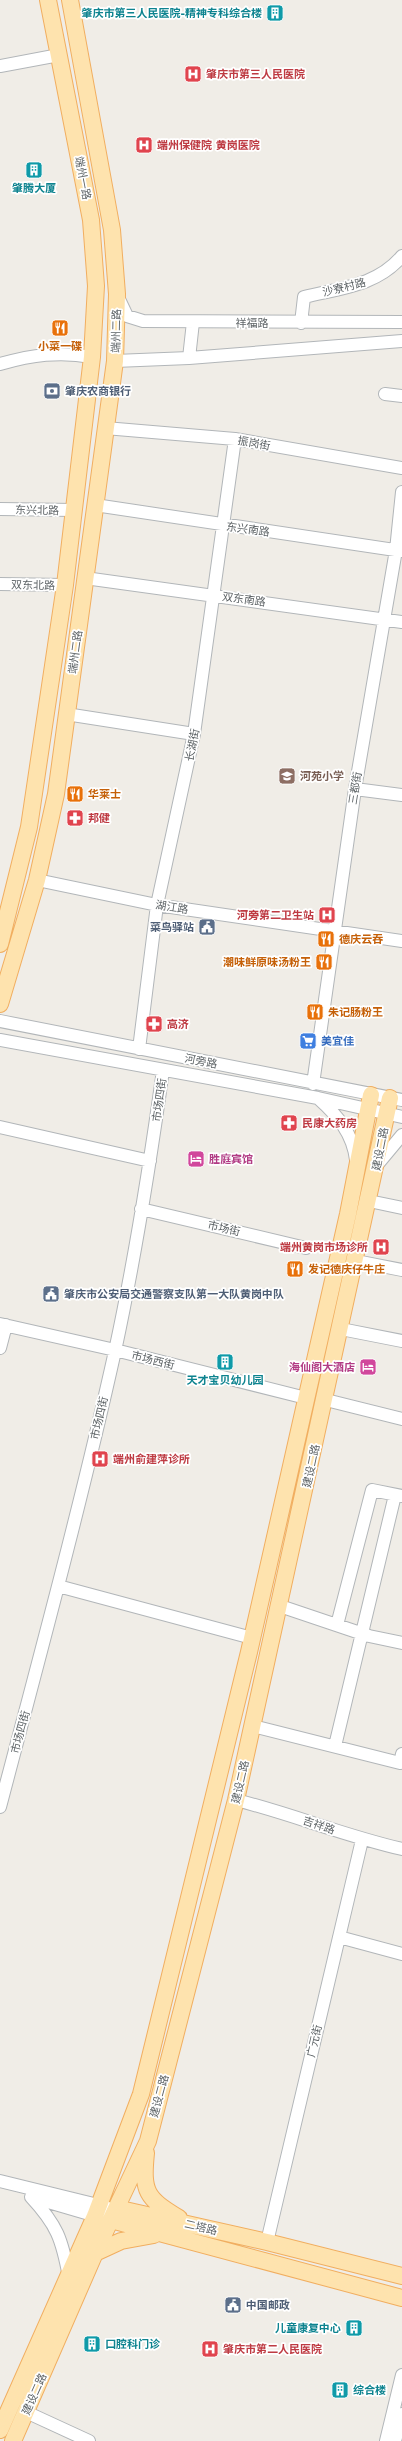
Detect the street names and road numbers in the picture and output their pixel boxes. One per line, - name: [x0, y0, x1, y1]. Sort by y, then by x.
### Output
- street label: 端州一路: [72, 155, 93, 201]
- street label: 沙寮村路: [321, 276, 367, 299]
- street label: 端州二路: [110, 309, 123, 353]
- street label: 祥福路: [236, 317, 269, 330]
- street label: 振岗街: [237, 434, 271, 453]
- street label: 东兴北路: [15, 504, 59, 517]
- street label: 东兴南路: [225, 520, 271, 539]
- street label: 双东北路: [11, 579, 55, 592]
- street label: 双东南路: [221, 590, 267, 609]
- street label: 端州二路: [66, 629, 85, 675]
- street label: 长湖街: [183, 728, 202, 763]
- street label: 三都街: [346, 771, 364, 805]
- street label: 湖江路: [155, 898, 189, 916]
- street label: 河旁路: [183, 1052, 218, 1071]
- street label: 市场四街: [150, 1077, 169, 1123]
- street label: 建设二路: [370, 1126, 391, 1172]
- street label: 市场街: [206, 1218, 241, 1239]
- street label: 市场西街: [130, 1349, 176, 1372]
- street label: 市场四街: [88, 1395, 111, 1441]
- street label: 建设二路: [301, 1443, 322, 1489]
- street label: 市场四街: [9, 1709, 32, 1755]
- street label: 建设二路: [229, 1759, 252, 1805]
- street label: 吉祥路: [301, 1814, 337, 1837]
- street label: 广元街: [304, 2024, 325, 2059]
- street label: 建设二路: [148, 2073, 171, 2119]
- street label: 二塔路: [183, 2217, 218, 2238]
- street label: 建设二路: [20, 2371, 49, 2417]

